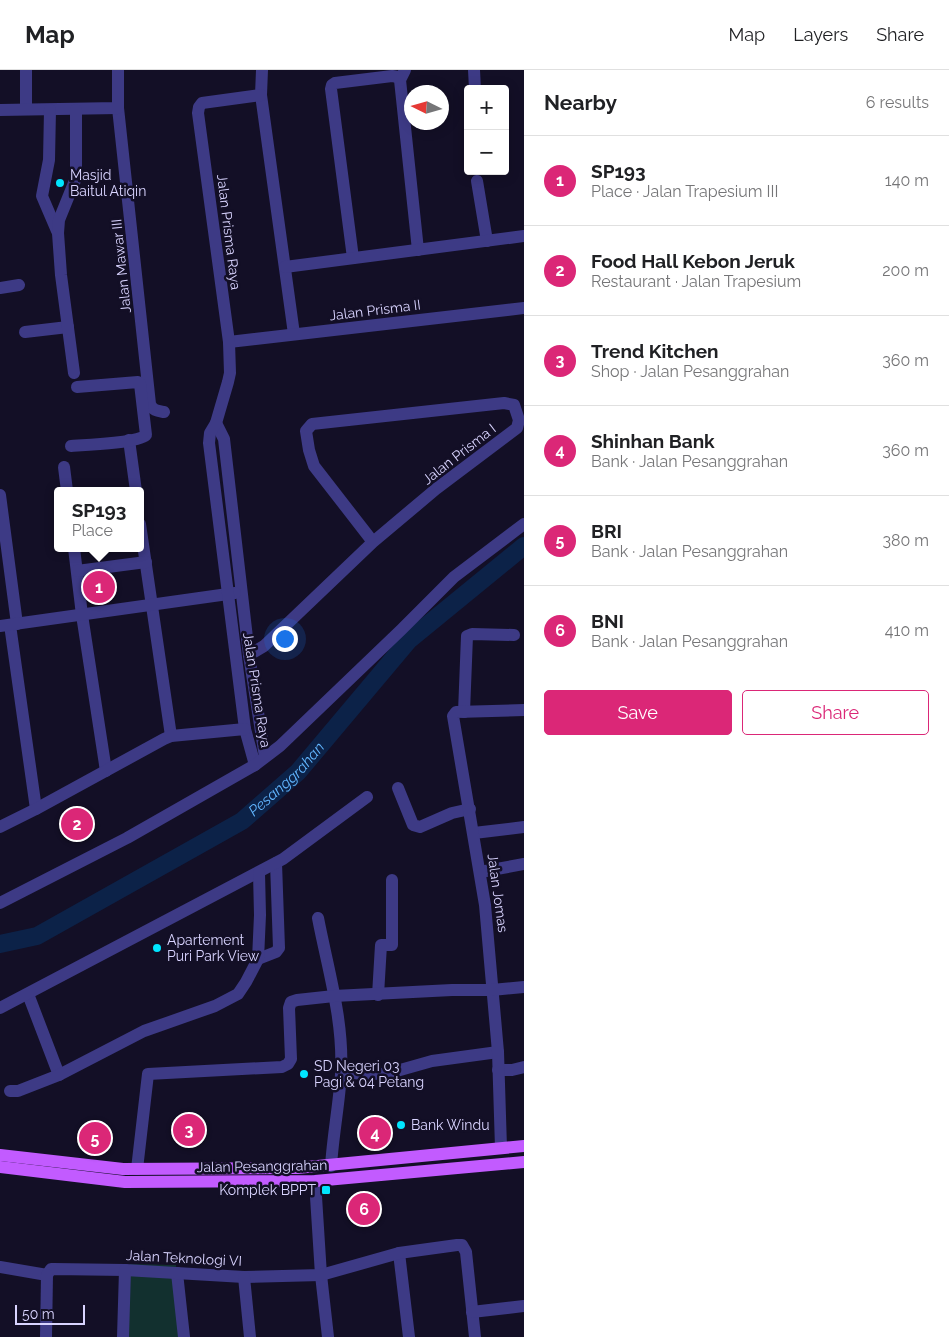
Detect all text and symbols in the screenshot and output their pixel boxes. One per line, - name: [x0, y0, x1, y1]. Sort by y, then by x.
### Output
- text: Map: [25, 20, 75, 49]
- text: Map: [729, 24, 765, 45]
- text: Layers: [793, 24, 848, 45]
- text: Share: [876, 24, 924, 45]
- north arrow: [404, 85, 449, 130]
- map controls: [464, 85, 509, 175]
- button: +: [464, 85, 509, 130]
- text: Nearby: [544, 90, 617, 115]
- text: 6 results: [866, 93, 929, 112]
- button: −: [464, 130, 509, 175]
- text: SP193: [591, 160, 646, 182]
- place label: Masjid Baitul Atiqin: [70, 167, 146, 199]
- text: 1: [556, 171, 564, 190]
- text: 140 m: [885, 171, 929, 190]
- street label: Jalan Prisma Raya: [214, 173, 244, 291]
- marker: Masjid Baitul Atiqin: [54, 177, 66, 189]
- text: Place · Jalan Trapesium III: [591, 182, 778, 201]
- street label: Jalan Mawar III: [108, 218, 134, 314]
- text: Food Hall Kebon Jeruk: [591, 250, 795, 272]
- text: 2: [555, 261, 565, 280]
- text: 200 m: [882, 261, 929, 280]
- text: Restaurant · Jalan Trapesium: [591, 272, 801, 291]
- street label: Jalan Prisma II: [328, 296, 422, 324]
- text: Trend Kitchen: [591, 340, 719, 362]
- text: 3: [556, 351, 564, 370]
- text: 360 m: [882, 351, 929, 370]
- text: Shop · Jalan Pesanggrahan: [591, 362, 789, 381]
- street label: Jalan Prisma I: [419, 420, 499, 488]
- text: Shinhan Bank: [591, 430, 715, 452]
- text: 4: [555, 441, 565, 460]
- text: 360 m: [882, 441, 929, 460]
- text: Bank · Jalan Pesanggrahan: [591, 452, 788, 471]
- popup: [54, 487, 144, 552]
- text: SP193: [72, 499, 126, 521]
- text: BRI: [591, 520, 622, 542]
- text: Place: [72, 521, 113, 540]
- text: 5: [556, 531, 564, 550]
- text: 380 m: [882, 531, 929, 550]
- text: Bank · Jalan Pesanggrahan: [591, 542, 788, 561]
- pin: 1: [83, 568, 115, 606]
- text: BNI: [591, 610, 624, 632]
- text: 6: [555, 621, 565, 640]
- text: 410 m: [885, 621, 929, 640]
- your location: [272, 626, 298, 652]
- street label: Jalan Prisma Raya: [240, 631, 274, 749]
- text: Bank · Jalan Pesanggrahan: [591, 632, 788, 651]
- button: Save: [544, 690, 732, 735]
- button: Share: [742, 690, 929, 735]
- water label: Pesanggrahan: [245, 739, 328, 820]
- pin: 2: [61, 805, 93, 843]
- street label: Jalan Jomas: [485, 853, 511, 934]
- place label: Apartement Puri Park View: [167, 932, 260, 964]
- marker: Apartement Puri Park View: [151, 942, 163, 954]
- place label: SD Negeri 03 Pagi & 04 Petang: [314, 1058, 424, 1090]
- marker: SD Negeri 03 Pagi & 04 Petang: [298, 1068, 310, 1080]
- pin: 3: [173, 1111, 205, 1149]
- pin: 4: [359, 1114, 391, 1152]
- place label: Bank Windu: [411, 1117, 490, 1133]
- pin: 5: [79, 1119, 111, 1157]
- marker: Bank Windu: [395, 1119, 407, 1131]
- street label: Jalan Pesanggrahan: [197, 1157, 327, 1175]
- place label: Komplek BPPT: [219, 1182, 316, 1198]
- marker: Komplek BPPT: [320, 1184, 332, 1196]
- pin: 6: [348, 1190, 380, 1228]
- street label: Jalan Teknologi VI: [126, 1247, 242, 1269]
- scale bar: [15, 1302, 85, 1325]
- text: 50 m: [22, 1306, 55, 1322]

